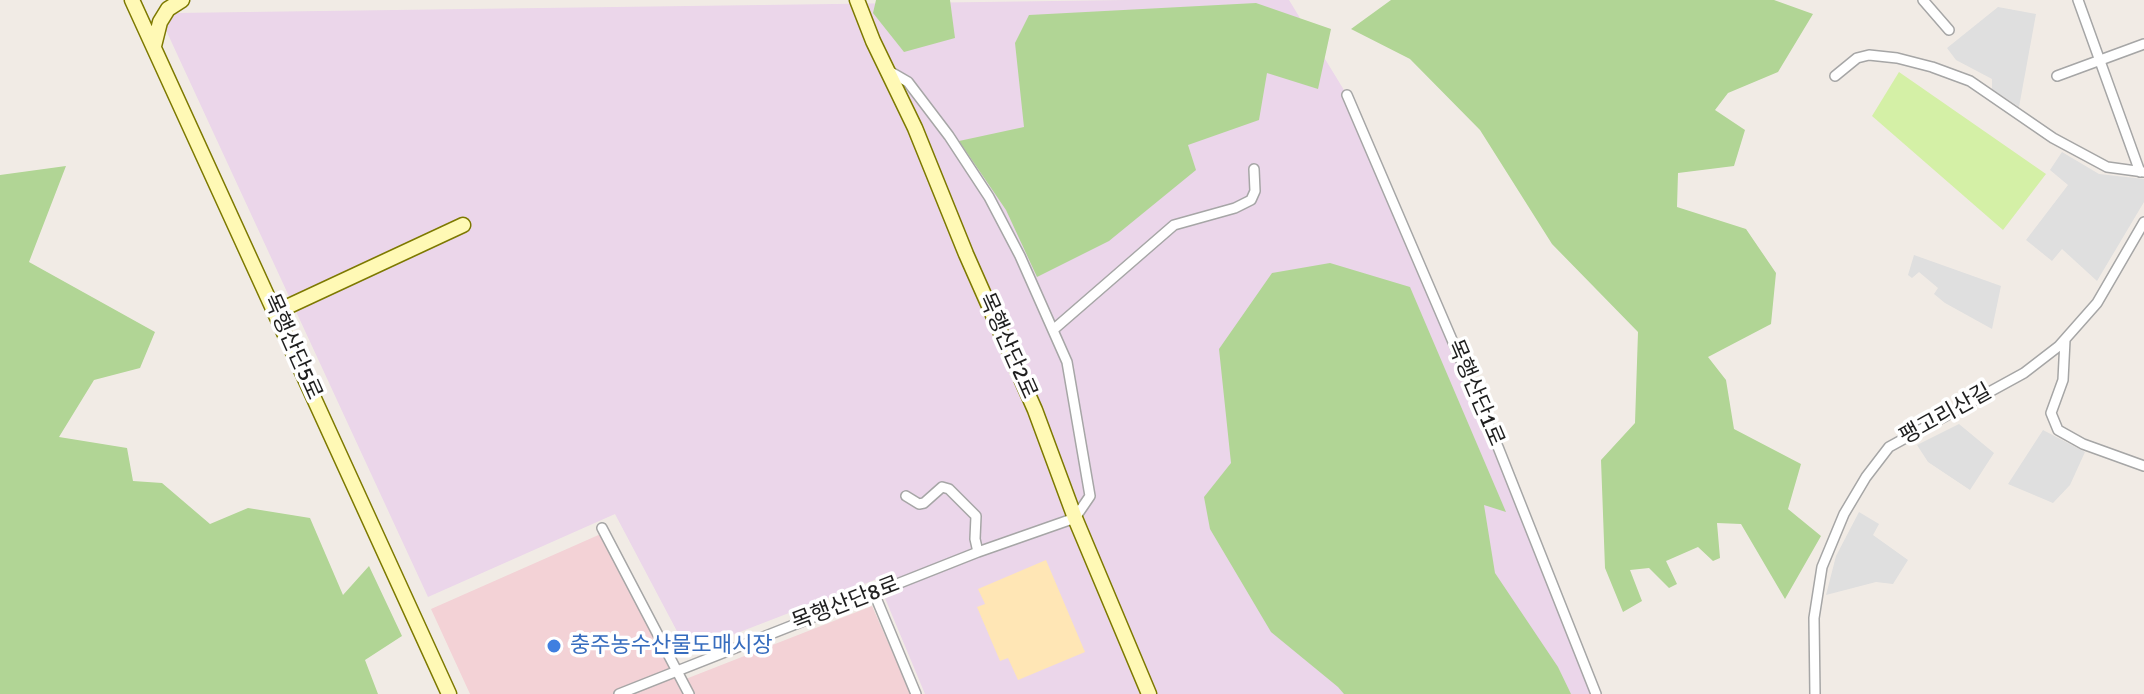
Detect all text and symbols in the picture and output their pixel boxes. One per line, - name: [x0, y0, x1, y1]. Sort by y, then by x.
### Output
- street label: 목행산단2로: [972, 289, 1042, 403]
- street label: 목행산단5로: [257, 290, 327, 404]
- street label: 목행산단1로: [1441, 336, 1509, 450]
- street label: 팽고리산길: [1895, 379, 1997, 451]
- street label: 목행산단8로: [788, 571, 904, 637]
- place label: 충주농수산물도매시장: [570, 633, 772, 659]
- marker: 충주농수산물도매시장: [545, 637, 563, 655]

